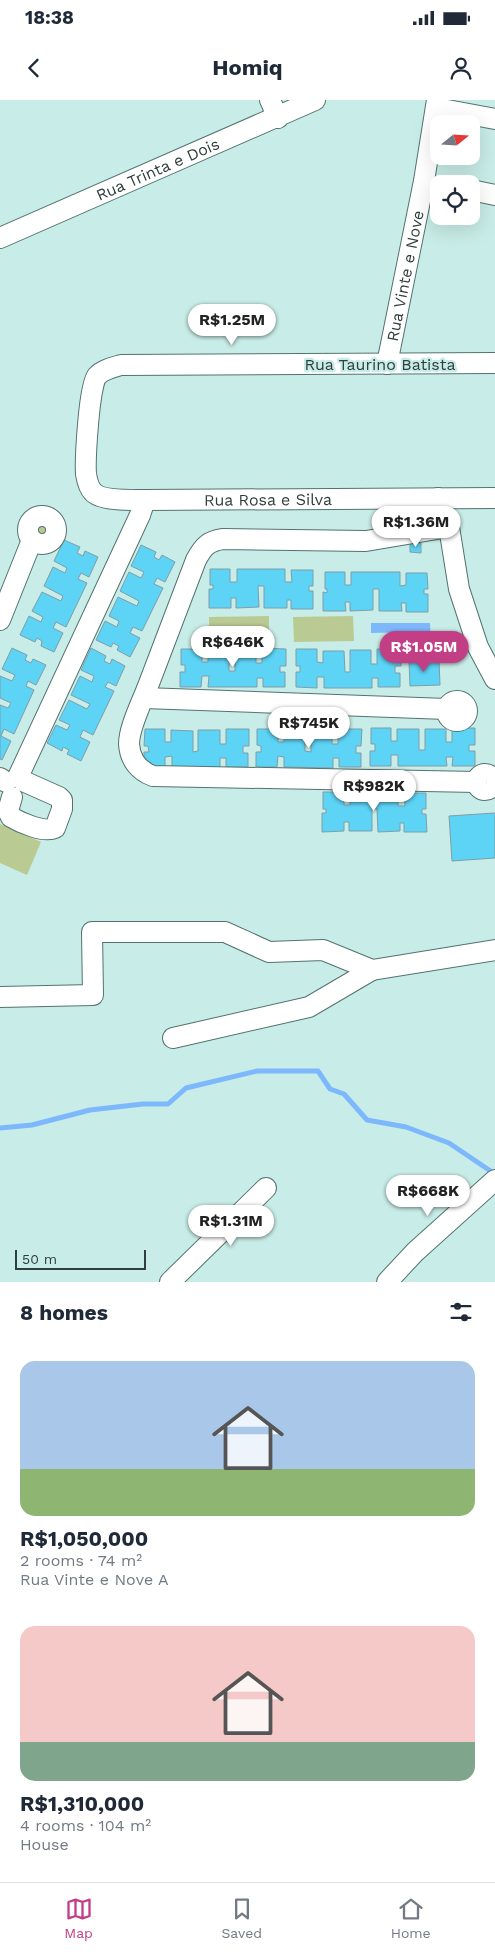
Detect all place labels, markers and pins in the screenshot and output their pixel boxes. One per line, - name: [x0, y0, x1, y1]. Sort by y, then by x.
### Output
- pin: R$1.25M: [186, 304, 278, 346]
- pin: R$1.36M: [370, 506, 462, 548]
- pin: R$646K: [192, 626, 274, 668]
- pin: R$1.05M: [378, 630, 470, 673]
- pin: R$745K: [268, 706, 350, 749]
- pin: R$982K: [333, 770, 415, 812]
- pin: R$668K: [387, 1174, 469, 1217]
- pin: R$1.31M: [185, 1204, 277, 1247]

